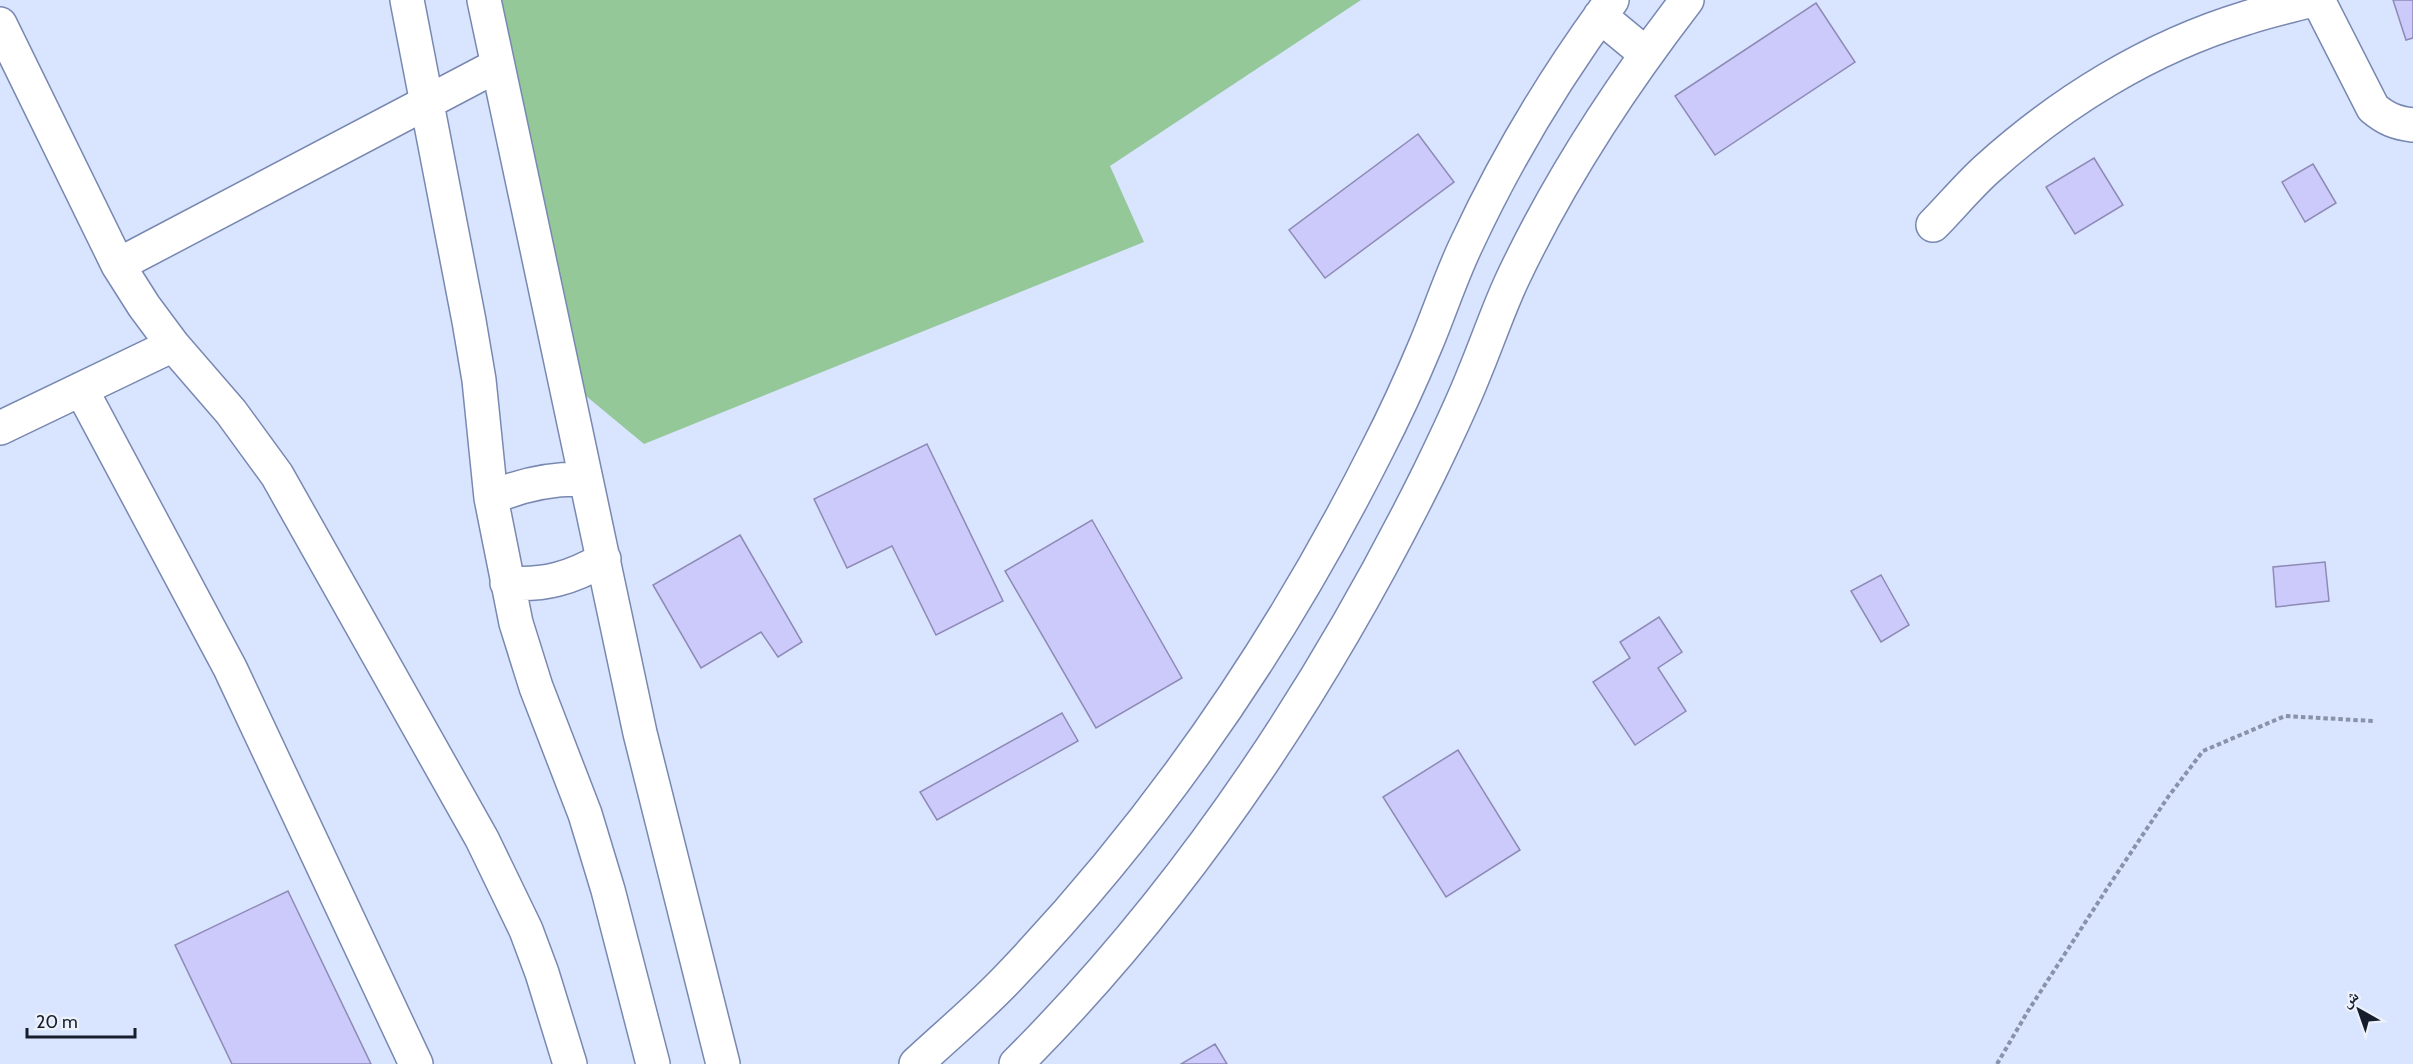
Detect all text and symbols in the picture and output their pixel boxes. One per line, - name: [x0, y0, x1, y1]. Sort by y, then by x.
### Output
- north arrow: [2329, 980, 2389, 1040]
- text: ش: [2337, 986, 2362, 1012]
- scale bar: [27, 1001, 135, 1039]
- text: 20 m: [36, 1011, 78, 1033]

